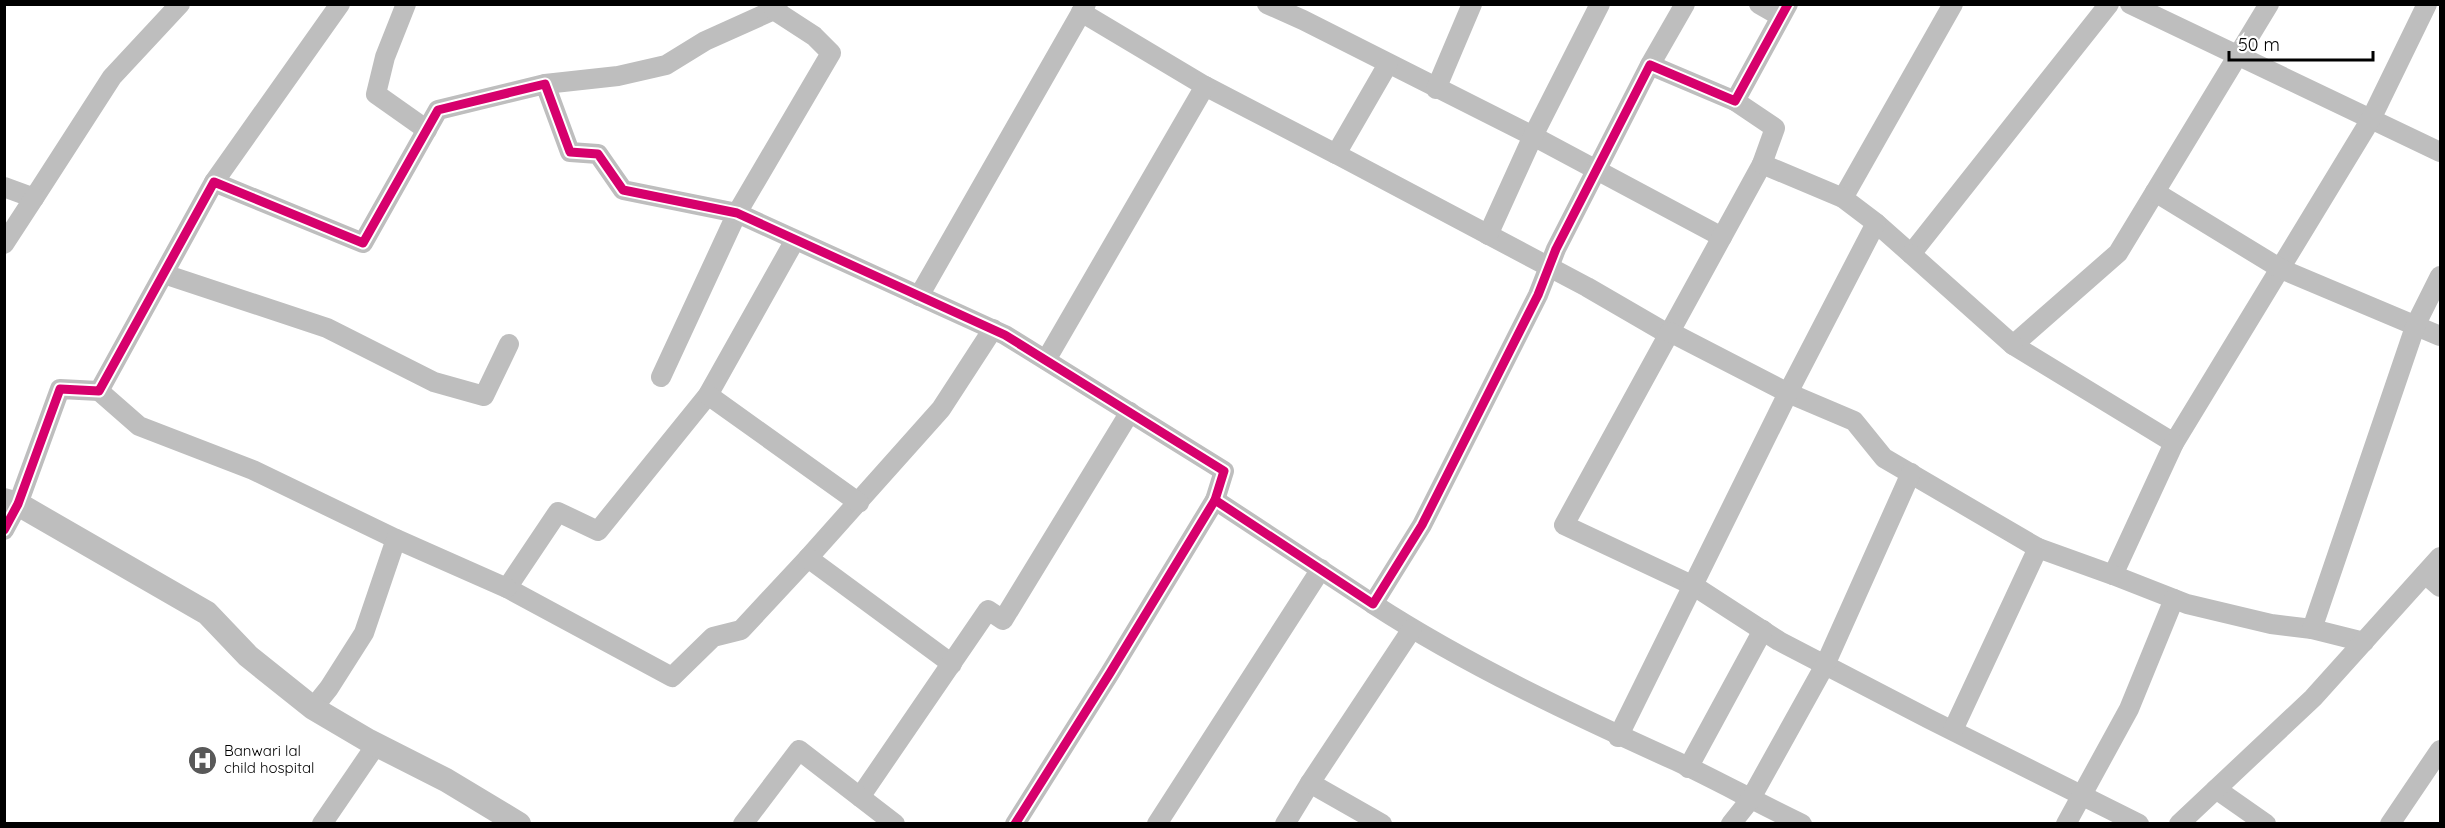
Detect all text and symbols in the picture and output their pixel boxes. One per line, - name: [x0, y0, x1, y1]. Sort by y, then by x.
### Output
- scale bar: [2229, 24, 2373, 62]
- text: 50 m: [2238, 33, 2280, 56]
- place label: Banwari lal child hospital: [224, 741, 315, 777]
- hospital icon: Banwari lal child hospital: [187, 744, 219, 776]

